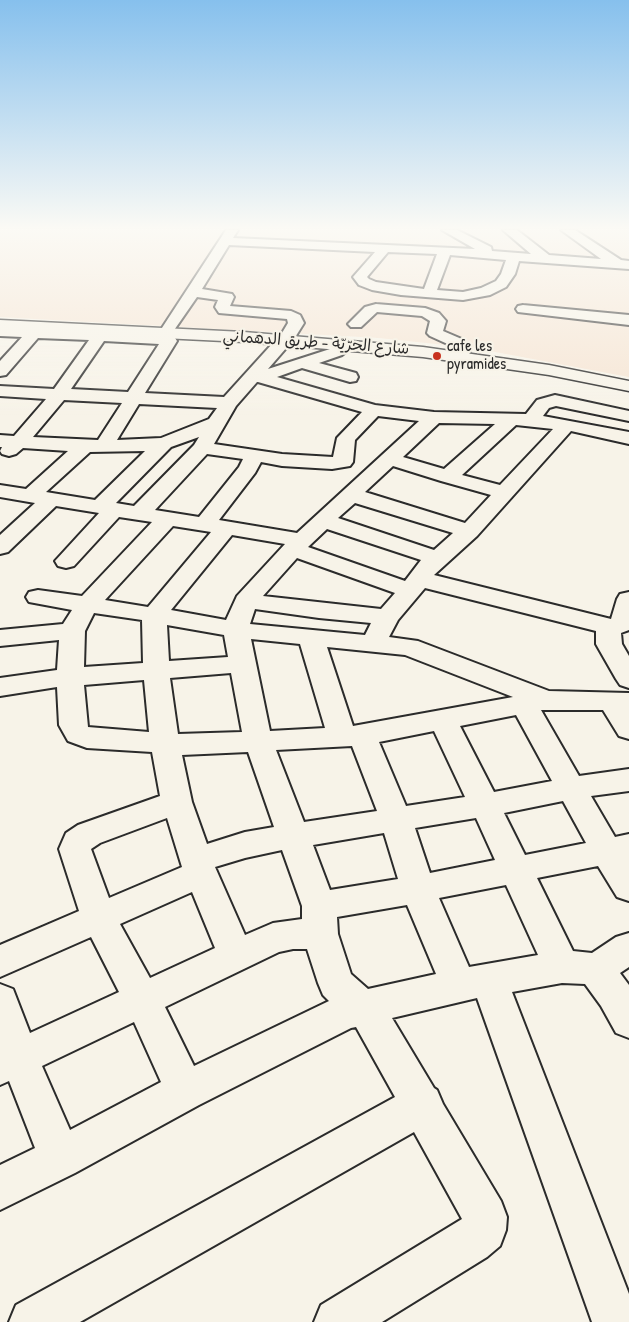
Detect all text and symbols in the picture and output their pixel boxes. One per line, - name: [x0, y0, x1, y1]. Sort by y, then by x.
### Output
- street label: شارع الحرّيّة - طريق الدهماني: [222, 327, 410, 359]
- place label: cafe les pyramides: [447, 337, 506, 375]
- marker: cafe les pyramides: [431, 350, 443, 362]

